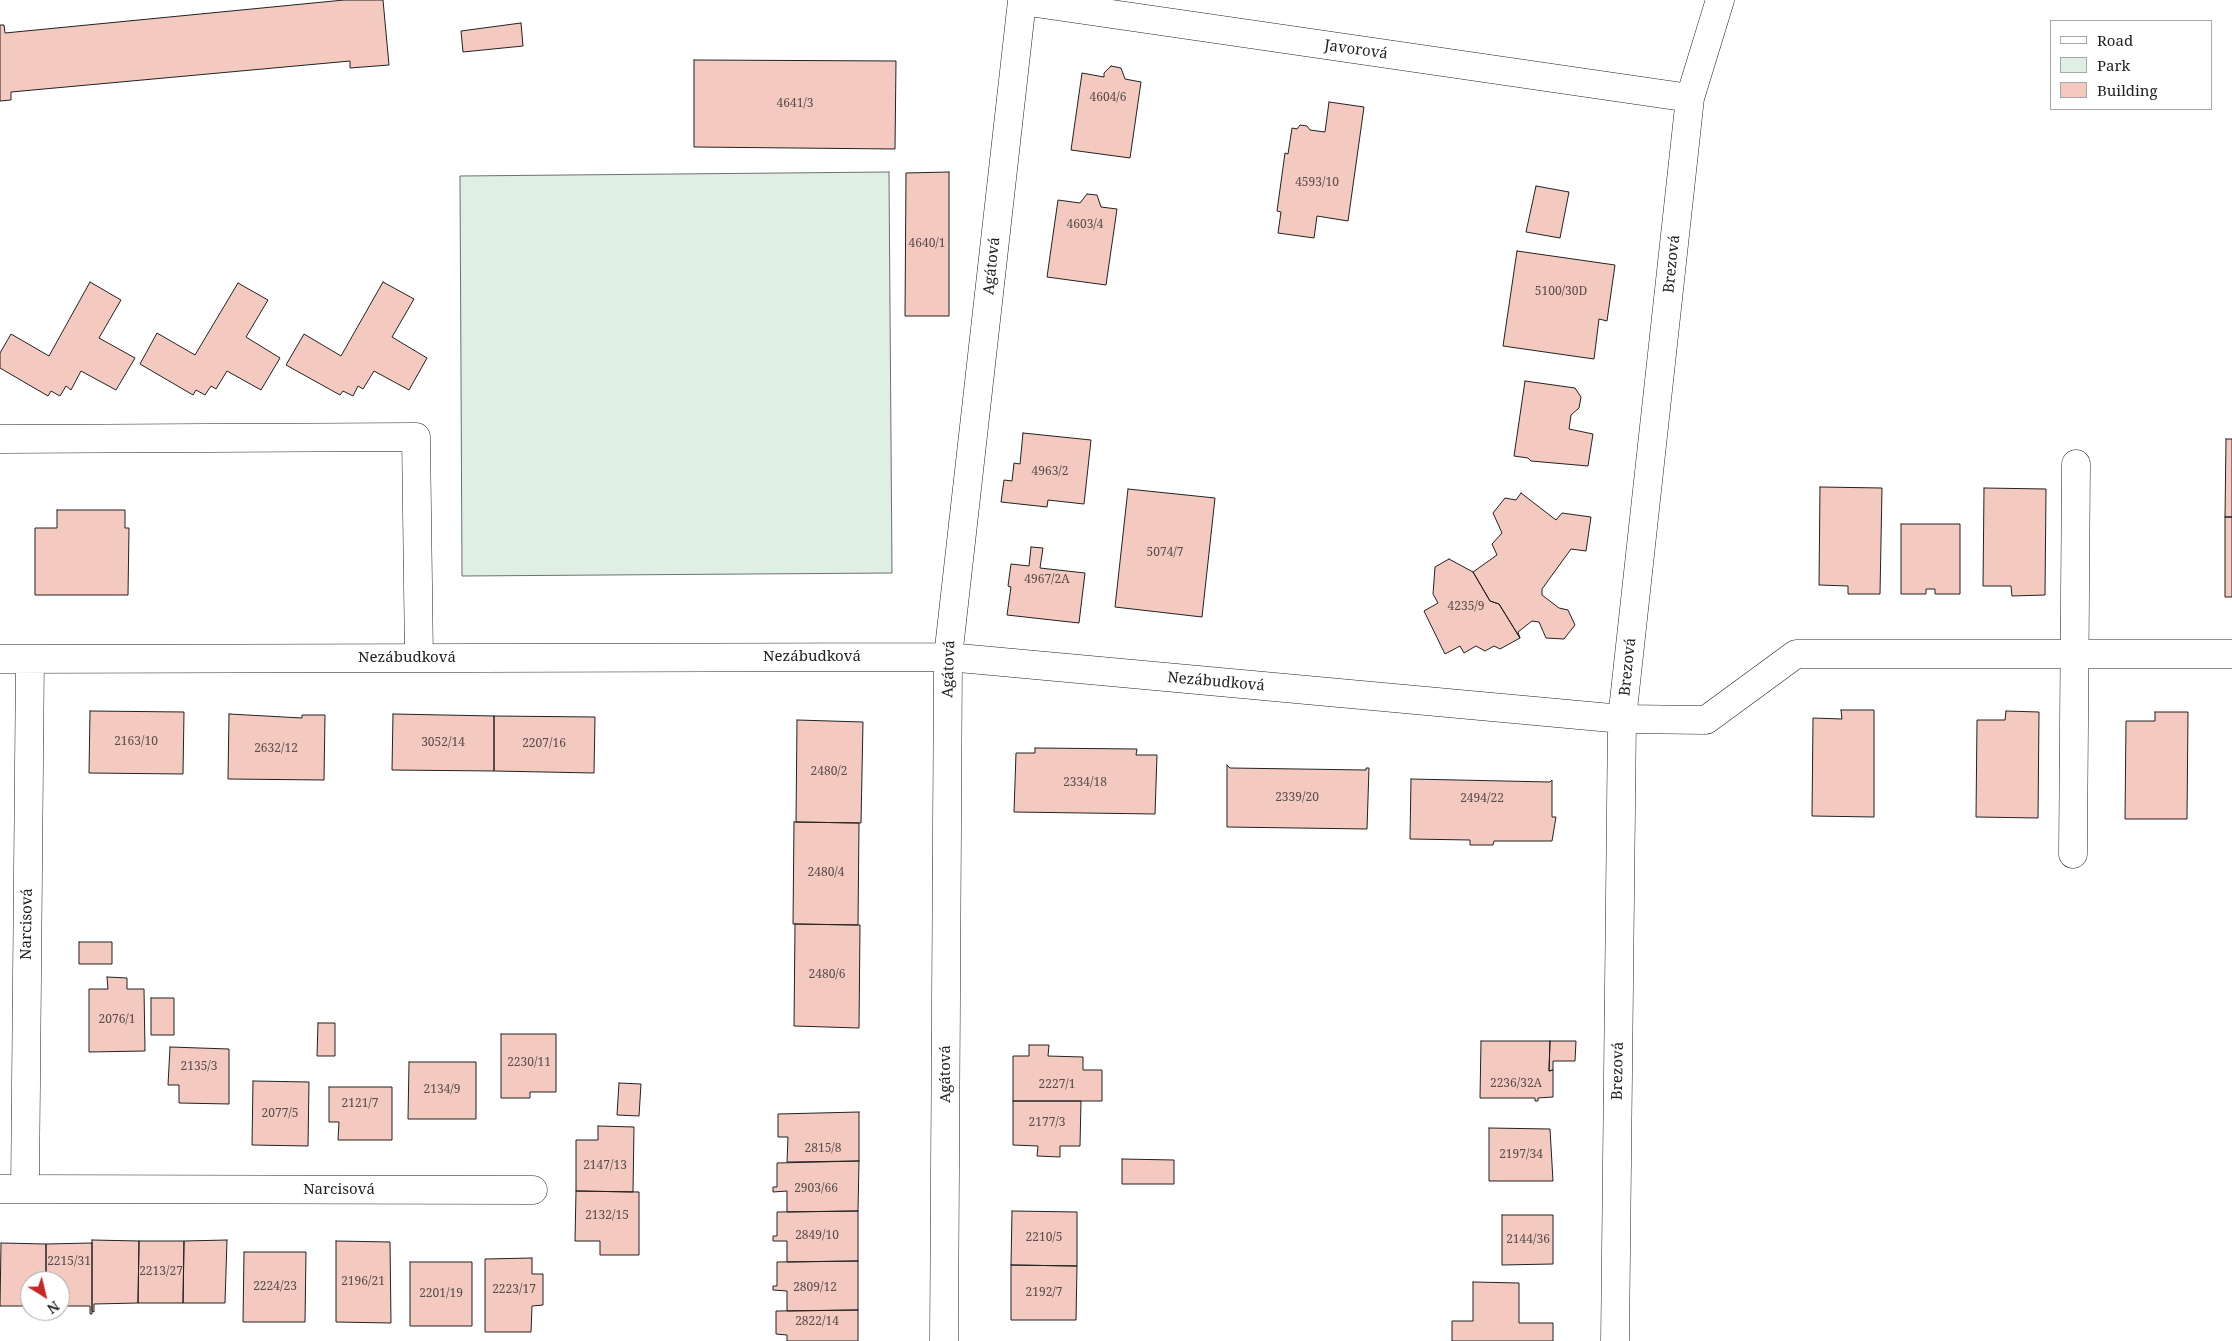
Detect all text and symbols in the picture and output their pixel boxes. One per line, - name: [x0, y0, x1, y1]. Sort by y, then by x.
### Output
- legend: [2050, 20, 2212, 110]
- text: Road: [2097, 30, 2133, 50]
- street label: Javorová: [1323, 37, 1389, 63]
- text: Park: [2097, 55, 2130, 75]
- text: Building: [2097, 80, 2158, 100]
- house number: 4604/6: [1090, 91, 1126, 105]
- house number: 4641/3: [777, 97, 813, 111]
- house number: 4593/10: [1295, 176, 1339, 190]
- house number: 4603/4: [1067, 218, 1103, 232]
- street label: Brezová: [1660, 234, 1684, 294]
- street label: Agátová: [980, 236, 1004, 296]
- house number: 4640/1: [909, 237, 945, 251]
- house number: 5100/30D: [1535, 285, 1587, 299]
- house number: 4963/2: [1032, 465, 1068, 479]
- house number: 5074/7: [1147, 546, 1183, 560]
- house number: 4967/2A: [1024, 573, 1070, 587]
- house number: 4235/9: [1448, 600, 1484, 614]
- street label: Brezová: [1616, 637, 1640, 697]
- street label: Agátová: [939, 640, 959, 698]
- street label: Nezábudková: [763, 648, 861, 666]
- street label: Nezábudková: [358, 649, 456, 667]
- street label: Nezábudková: [1167, 669, 1265, 695]
- house number: 2163/10: [114, 735, 158, 749]
- house number: 3052/14: [421, 736, 465, 750]
- house number: 2207/16: [522, 737, 566, 751]
- house number: 2632/12: [254, 742, 298, 756]
- house number: 2480/2: [811, 765, 847, 779]
- house number: 2334/18: [1063, 776, 1107, 790]
- house number: 2339/20: [1275, 791, 1319, 805]
- house number: 2494/22: [1460, 792, 1504, 806]
- house number: 2480/4: [808, 866, 844, 880]
- street label: Narcisová: [17, 888, 37, 960]
- house number: 2480/6: [809, 968, 845, 982]
- house number: 2076/1: [99, 1013, 135, 1027]
- street label: Brezová: [1608, 1042, 1628, 1100]
- street label: Agátová: [937, 1045, 955, 1103]
- house number: 2230/11: [507, 1056, 551, 1070]
- house number: 2135/3: [181, 1060, 217, 1074]
- house number: 2236/32A: [1490, 1077, 1542, 1091]
- house number: 2227/1: [1039, 1078, 1075, 1092]
- house number: 2134/9: [424, 1083, 460, 1097]
- house number: 2121/7: [342, 1097, 378, 1111]
- house number: 2077/5: [262, 1107, 298, 1121]
- house number: 2177/3: [1029, 1116, 1065, 1130]
- house number: 2815/8: [805, 1142, 841, 1156]
- house number: 2197/34: [1499, 1148, 1543, 1162]
- house number: 2147/13: [583, 1159, 627, 1173]
- street label: Narcisová: [303, 1181, 375, 1199]
- house number: 2903/66: [794, 1182, 838, 1196]
- house number: 2132/15: [585, 1209, 629, 1223]
- house number: 2849/10: [795, 1229, 839, 1243]
- house number: 2210/5: [1026, 1231, 1062, 1245]
- house number: 2144/36: [1506, 1233, 1550, 1247]
- house number: 2215/31: [47, 1255, 91, 1269]
- house number: 2213/27: [139, 1265, 183, 1279]
- north arrow: [20, 1271, 70, 1321]
- house number: 2196/21: [341, 1275, 385, 1289]
- house number: 2224/23: [253, 1280, 297, 1294]
- house number: 2809/12: [793, 1281, 837, 1295]
- house number: 2223/17: [492, 1283, 536, 1297]
- house number: 2192/7: [1026, 1286, 1062, 1300]
- house number: 2201/19: [419, 1287, 463, 1301]
- text: N: [43, 1297, 64, 1319]
- house number: 2822/14: [795, 1315, 839, 1329]

